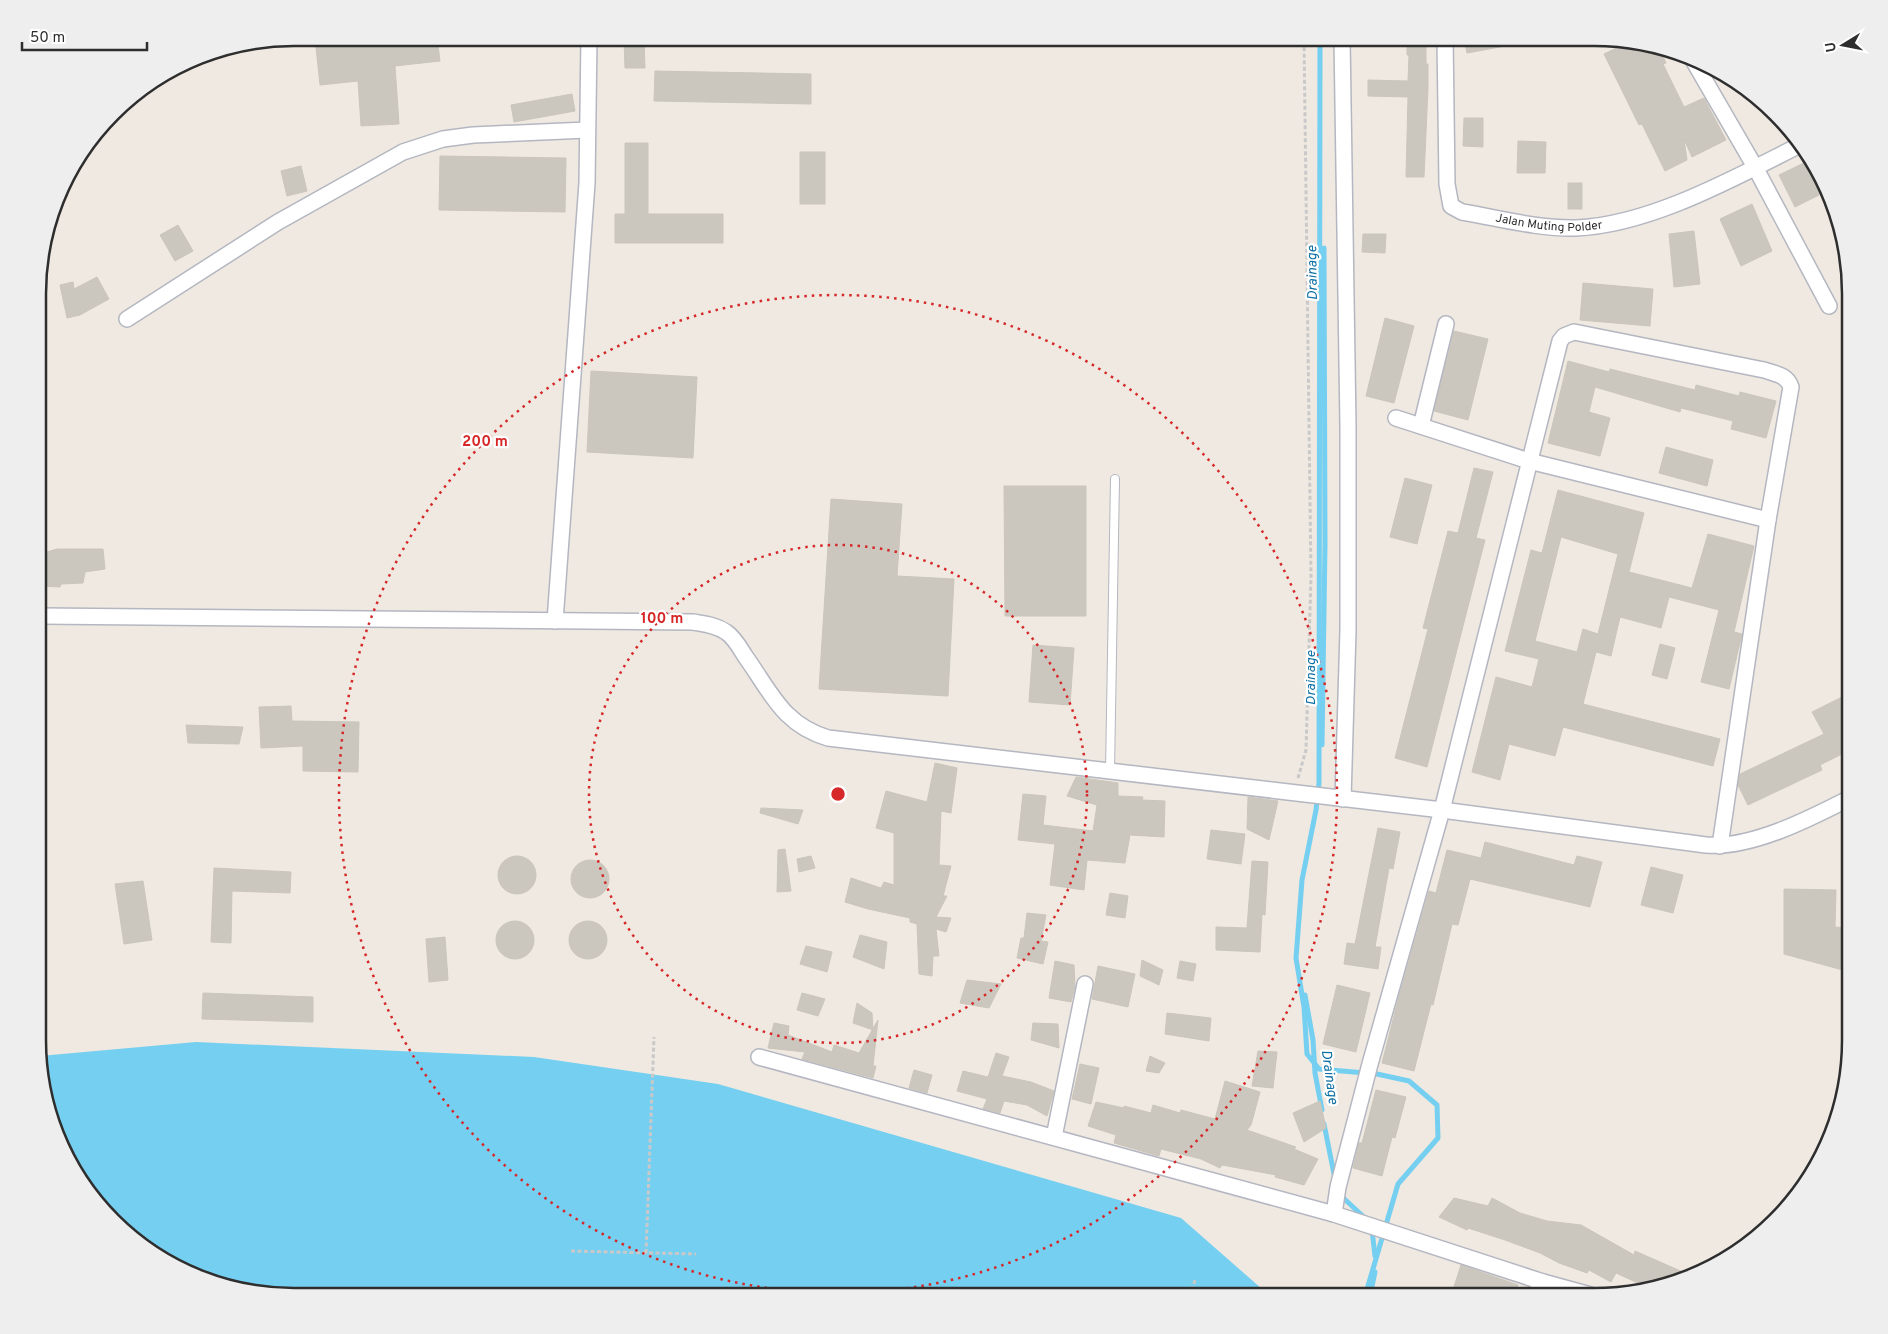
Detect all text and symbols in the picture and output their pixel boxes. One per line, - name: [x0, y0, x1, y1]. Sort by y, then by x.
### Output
- scale bar: [22, 20, 148, 52]
- north arrow: [1818, 20, 1868, 70]
- text: 50 m: [30, 29, 65, 48]
- text: U: [1822, 41, 1841, 53]
- street label: Jalan Muting Polder: [1494, 210, 1604, 236]
- water label: Drainage: [1304, 245, 1322, 301]
- text: 200 m: [462, 433, 508, 452]
- text: 100 m: [641, 610, 683, 629]
- water label: Drainage: [1303, 650, 1320, 705]
- centre of rings: [829, 785, 847, 803]
- water label: Drainage: [1317, 1049, 1341, 1106]

